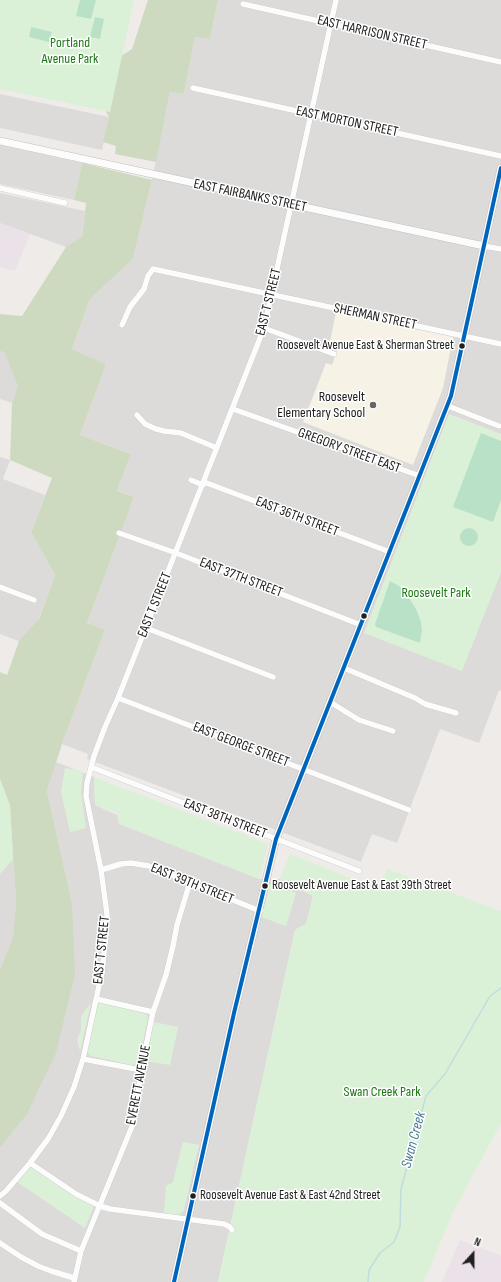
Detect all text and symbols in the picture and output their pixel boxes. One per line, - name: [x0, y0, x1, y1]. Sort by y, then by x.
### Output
- street label: EAST HARRISON STREET: [316, 12, 428, 54]
- park label: Portland Avenue Park: [42, 35, 98, 68]
- street label: EAST MORTON STREET: [294, 103, 400, 141]
- street label: EAST FAIRBANKS STREET: [192, 176, 308, 216]
- street label: EAST T STREET: [253, 267, 285, 337]
- street label: SHERMAN STREET: [332, 300, 418, 334]
- place label: Roosevelt Avenue East & Sherman Street: [277, 338, 454, 354]
- marker: Roosevelt Avenue East & Sherman Street: [457, 341, 467, 351]
- place label: Roosevelt Elementary School: [277, 389, 365, 422]
- marker: Roosevelt Elementary School: [368, 400, 378, 410]
- street label: GREGORY STREET EAST: [295, 425, 403, 477]
- street label: EAST 36TH STREET: [253, 493, 341, 541]
- street label: EAST 37TH STREET: [197, 554, 285, 602]
- street label: EAST T STREET: [134, 570, 176, 640]
- park label: Roosevelt Park: [402, 585, 470, 601]
- unlabelled marker: [359, 611, 369, 621]
- street label: EAST GEORGE STREET: [191, 719, 291, 771]
- street label: EAST 38TH STREET: [181, 795, 269, 843]
- street label: EAST 39TH STREET: [148, 860, 236, 908]
- place label: Roosevelt Avenue East & East 39th Street: [272, 878, 452, 894]
- marker: Roosevelt Avenue East & East 39th Street: [260, 881, 270, 891]
- street label: EAST T STREET: [90, 915, 114, 985]
- street label: EVERETT AVENUE: [123, 1044, 155, 1126]
- park label: Swan Creek Park: [343, 1084, 421, 1100]
- water label: Swan Creek: [398, 1110, 430, 1170]
- place label: Roosevelt Avenue East & East 42nd Street: [200, 1188, 381, 1204]
- marker: Roosevelt Avenue East & East 42nd Street: [188, 1191, 198, 1201]
- north arrow: [453, 1234, 493, 1274]
- text: N: [472, 1235, 483, 1249]

